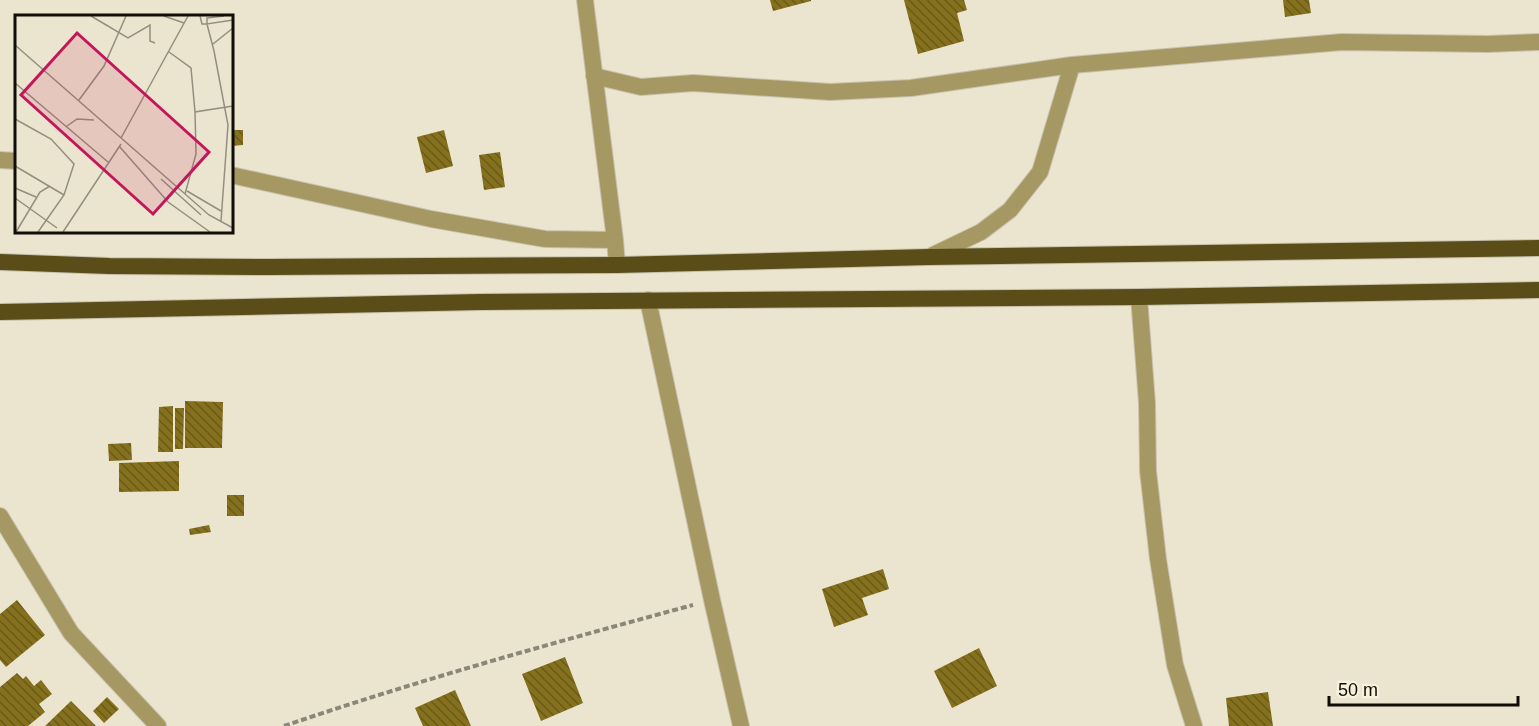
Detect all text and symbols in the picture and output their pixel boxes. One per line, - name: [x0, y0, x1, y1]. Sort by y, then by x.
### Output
- inset map: [15, 15, 232, 232]
- scale bar: [1329, 669, 1518, 707]
- text: 50 m: [1338, 680, 1378, 700]

